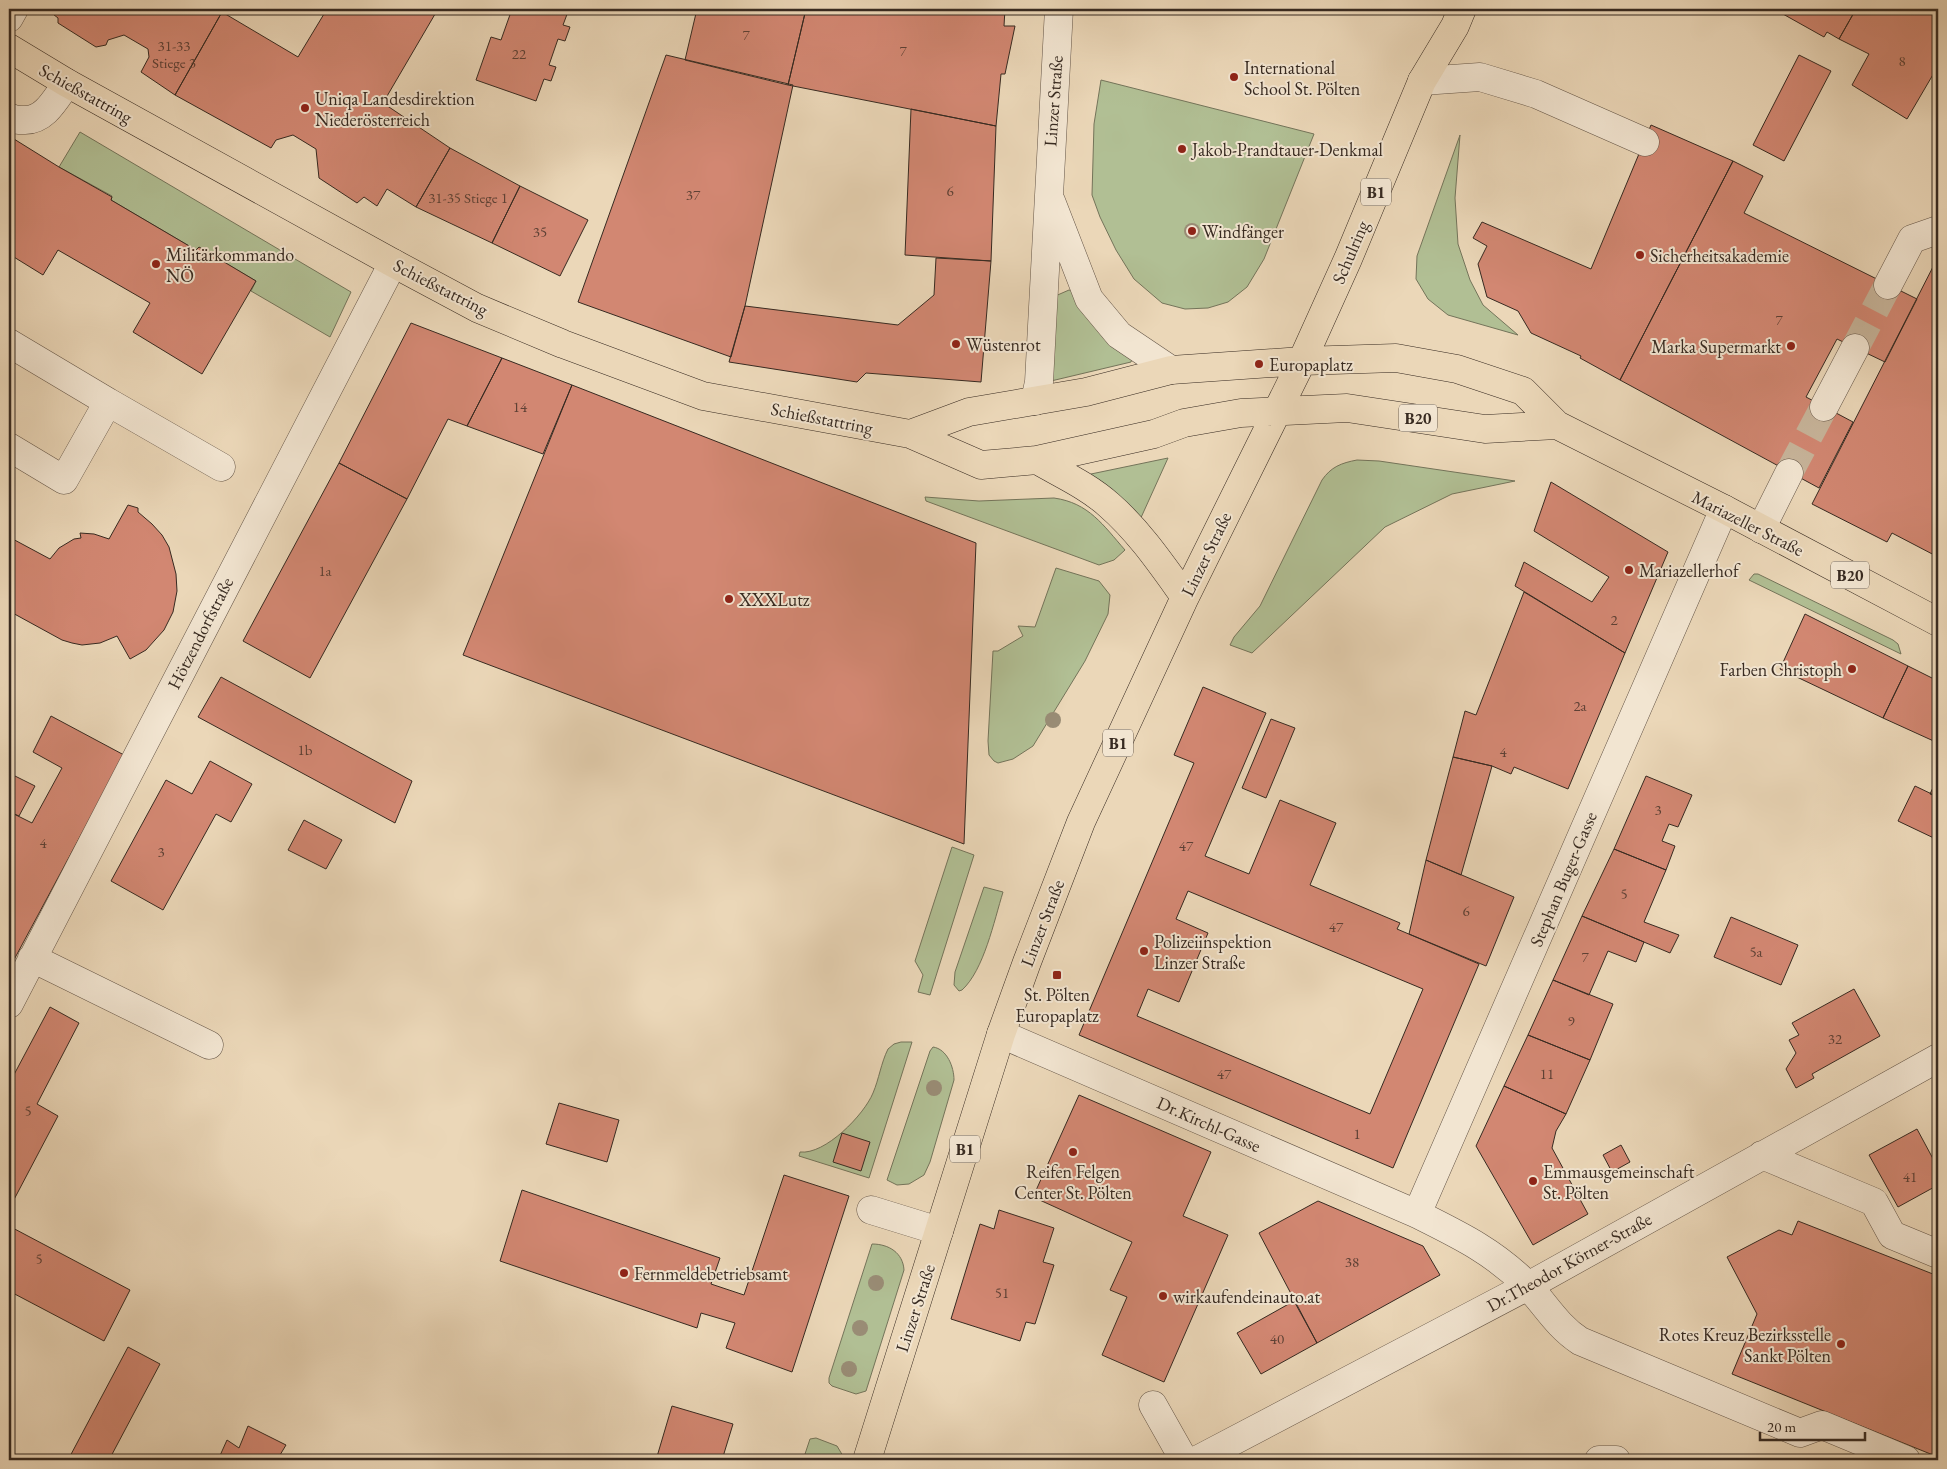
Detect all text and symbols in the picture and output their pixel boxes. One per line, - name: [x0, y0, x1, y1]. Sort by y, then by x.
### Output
- house number: 7: [742, 25, 750, 44]
- house number: 31-33 Stiege 3: [152, 36, 196, 72]
- house number: 7: [899, 41, 907, 60]
- house number: 22: [512, 44, 527, 63]
- house number: 8: [1898, 51, 1906, 70]
- street label: Linzer Straße: [1038, 55, 1068, 147]
- place label: International School St. Pölten: [1244, 56, 1361, 100]
- street label: Schießstattring: [35, 58, 137, 128]
- marker: International School St. Pölten: [1228, 71, 1240, 83]
- place label: Uniqa Landesdirektion Niederösterreich: [315, 87, 475, 131]
- marker: Uniqa Landesdirektion Niederösterreich: [299, 102, 311, 114]
- place label: Jakob-Prandtauer-Denkmal: [1190, 138, 1383, 161]
- marker: Jakob-Prandtauer-Denkmal: [1176, 143, 1188, 155]
- road number: B1: [1361, 178, 1391, 206]
- house number: 6: [946, 181, 954, 200]
- house number: 37: [686, 185, 701, 204]
- house number: 31-35 Stiege 1: [428, 188, 508, 207]
- street label: Schulring: [1326, 217, 1374, 287]
- place label: Windfänger: [1202, 220, 1284, 243]
- house number: 35: [533, 222, 547, 241]
- marker: Windfänger: [1186, 225, 1198, 237]
- place label: Militärkommando NÖ: [166, 243, 294, 287]
- place label: Sicherheitsakademie: [1650, 244, 1789, 267]
- marker: Sicherheitsakademie: [1634, 249, 1646, 261]
- street label: Schießstattring: [390, 253, 492, 321]
- marker: Militärkommando NÖ: [150, 258, 162, 270]
- house number: 7: [1775, 310, 1783, 329]
- place label: Wüstenrot: [966, 333, 1041, 356]
- place label: Marka Supermarkt: [1651, 335, 1781, 358]
- marker: Wüstenrot: [950, 338, 962, 350]
- marker: Marka Supermarkt: [1785, 340, 1797, 352]
- place label: Europaplatz: [1269, 353, 1353, 376]
- marker: Europaplatz: [1253, 358, 1265, 370]
- house number: 14: [513, 397, 528, 416]
- street label: Schießstattring: [769, 397, 875, 439]
- road number: B20: [1399, 404, 1437, 432]
- street label: Mariazeller Straße: [1688, 485, 1808, 561]
- street label: Linzer Straße: [1176, 508, 1236, 600]
- place label: Mariazellerhof: [1639, 559, 1741, 582]
- house number: 1a: [318, 561, 332, 580]
- road number: B20: [1831, 562, 1869, 588]
- marker: Mariazellerhof: [1623, 564, 1635, 576]
- street label: Hötzendorfstraße: [162, 573, 238, 693]
- place label: XXXLutz: [738, 588, 810, 611]
- marker: XXXLutz: [723, 593, 735, 605]
- house number: 2: [1610, 610, 1618, 629]
- place label: Farben Christoph: [1720, 658, 1842, 681]
- marker: Farben Christoph: [1846, 663, 1858, 675]
- house number: 2a: [1573, 696, 1587, 715]
- road number: B1: [1103, 730, 1133, 756]
- house number: 1b: [298, 740, 313, 759]
- house number: 4: [1499, 742, 1507, 761]
- house number: 3: [1654, 800, 1662, 819]
- street label: Stephan Buger-Gasse: [1524, 808, 1602, 950]
- house number: 4: [39, 833, 47, 852]
- house number: 47: [1179, 836, 1194, 855]
- house number: 3: [157, 842, 165, 861]
- street label: Linzer Straße: [1015, 876, 1069, 970]
- house number: 5: [1620, 884, 1628, 903]
- house number: 6: [1462, 901, 1470, 920]
- house number: 47: [1329, 917, 1344, 936]
- place label: Polizeiinspektion Linzer Straße: [1154, 930, 1272, 974]
- house number: 5a: [1749, 942, 1763, 961]
- marker: Polizeiinspektion Linzer Straße: [1138, 945, 1150, 957]
- house number: 7: [1581, 947, 1589, 966]
- marker: St. Pölten Europaplatz: [1051, 969, 1063, 981]
- place label: St. Pölten Europaplatz: [1015, 983, 1099, 1027]
- house number: 9: [1567, 1011, 1575, 1030]
- house number: 32: [1828, 1029, 1843, 1048]
- house number: 47: [1217, 1064, 1232, 1083]
- house number: 11: [1540, 1064, 1554, 1083]
- street label: Dr.Kirchl-Gasse: [1154, 1091, 1264, 1157]
- house number: 5: [24, 1101, 32, 1120]
- house number: 1: [1353, 1124, 1361, 1143]
- road number: B1: [950, 1136, 980, 1162]
- marker: Reifen Felgen Center St. Pölten: [1067, 1146, 1079, 1158]
- place label: Reifen Felgen Center St. Pölten: [1014, 1160, 1132, 1204]
- place label: Emmausgemeinschaft St. Pölten: [1543, 1160, 1695, 1204]
- house number: 41: [1903, 1167, 1917, 1186]
- marker: Emmausgemeinschaft St. Pölten: [1527, 1175, 1539, 1187]
- street label: Dr.Theodor Körner-Straße: [1483, 1207, 1655, 1317]
- house number: 5: [35, 1249, 43, 1268]
- house number: 38: [1345, 1252, 1359, 1271]
- street label: Linzer Straße: [890, 1261, 940, 1355]
- place label: Fernmeldebetriebsamt: [634, 1262, 788, 1285]
- marker: Fernmeldebetriebsamt: [618, 1267, 630, 1279]
- house number: 51: [995, 1283, 1009, 1302]
- place label: wirkaufendeinauto.at: [1173, 1285, 1321, 1308]
- marker: wirkaufendeinauto.at: [1157, 1290, 1169, 1302]
- place label: Rotes Kreuz Bezirksstelle Sankt Pölten: [1659, 1323, 1831, 1367]
- house number: 40: [1270, 1329, 1284, 1348]
- marker: Rotes Kreuz Bezirksstelle Sankt Pölten: [1835, 1338, 1847, 1350]
- scale bar: [1760, 1409, 1864, 1441]
- text: 20 m: [1767, 1417, 1796, 1436]

